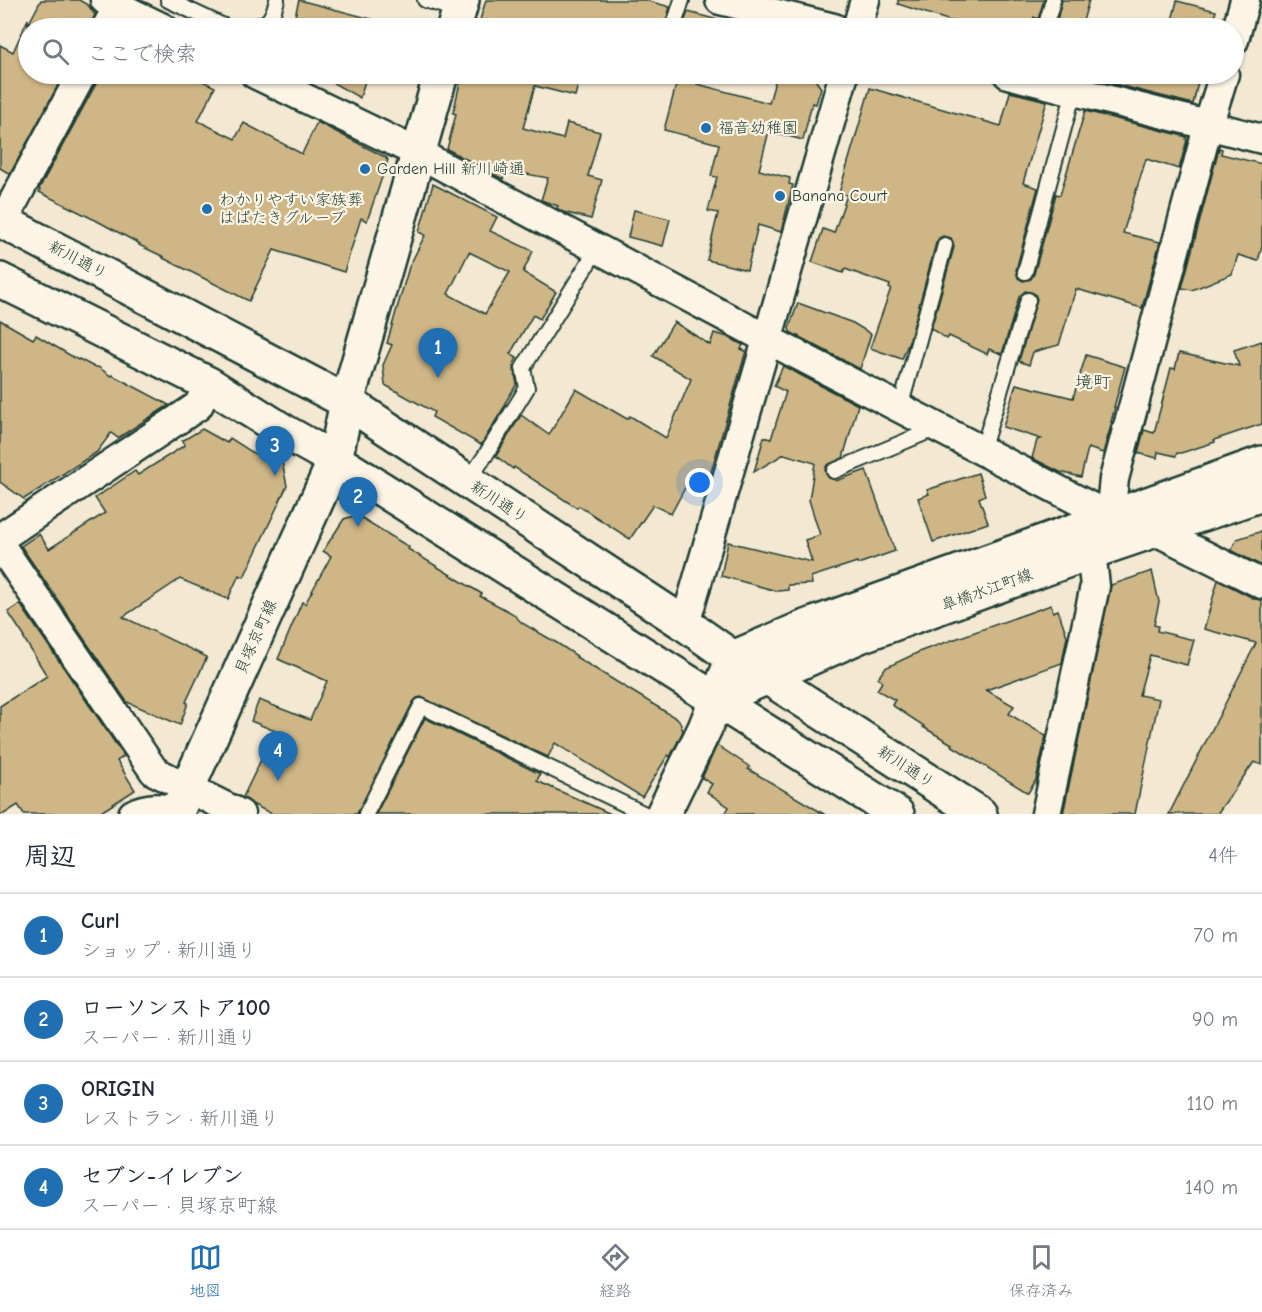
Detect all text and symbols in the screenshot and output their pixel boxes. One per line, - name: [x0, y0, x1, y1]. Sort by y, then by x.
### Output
- search box: [18, 18, 1244, 84]
- icon: search: [39, 35, 72, 68]
- text: ここで検索: [87, 41, 197, 67]
- place label: 福音幼稚園: [718, 119, 798, 137]
- marker: 福音幼稚園: [699, 121, 713, 135]
- place label: Garden Hill 新川崎通: [377, 160, 525, 178]
- marker: Garden Hill 新川崎通: [358, 162, 372, 176]
- place label: Banana Court: [792, 187, 888, 205]
- marker: Banana Court: [773, 189, 787, 203]
- place label: わかりやすい家族葬 はばたきグループ: [219, 191, 363, 227]
- marker: わかりやすい家族葬 はばたきグループ: [200, 202, 214, 216]
- street label: 新川通り: [46, 237, 110, 283]
- pin: 1: [418, 328, 458, 378]
- district label: 境町: [1075, 372, 1111, 393]
- pin: 3: [256, 426, 294, 476]
- your location: [685, 468, 714, 497]
- street label: 新川通り: [467, 477, 531, 527]
- pin: 2: [338, 478, 378, 527]
- street label: 皐橋水江町線: [939, 565, 1035, 615]
- street label: 貝塚京町線: [232, 597, 280, 677]
- pin: 4: [258, 732, 298, 781]
- street label: 新川通り: [874, 742, 938, 792]
- text: 周辺: [24, 842, 76, 872]
- text: 4件: [1208, 844, 1238, 867]
- text: Curl: [81, 908, 120, 934]
- text: 1: [40, 924, 47, 947]
- text: 70 m: [1193, 924, 1238, 947]
- text: ショップ · 新川通り: [81, 939, 257, 962]
- text: ローソンストア100: [81, 995, 271, 1021]
- text: 2: [39, 1008, 48, 1031]
- text: 90 m: [1192, 1008, 1238, 1031]
- text: スーパー · 新川通り: [81, 1026, 257, 1049]
- text: ORIGIN: [81, 1076, 155, 1102]
- text: 3: [39, 1092, 48, 1115]
- text: 110 m: [1187, 1092, 1238, 1115]
- text: レストラン · 新川通り: [81, 1107, 279, 1130]
- text: セブン-イレブン: [81, 1163, 244, 1189]
- text: 4: [39, 1176, 48, 1199]
- text: 140 m: [1185, 1176, 1238, 1199]
- text: スーパー · 貝塚京町線: [81, 1194, 277, 1217]
- tab: 地図: [189, 1241, 222, 1301]
- tab: 経路: [599, 1241, 632, 1301]
- tab: 保存済み: [1009, 1241, 1073, 1301]

